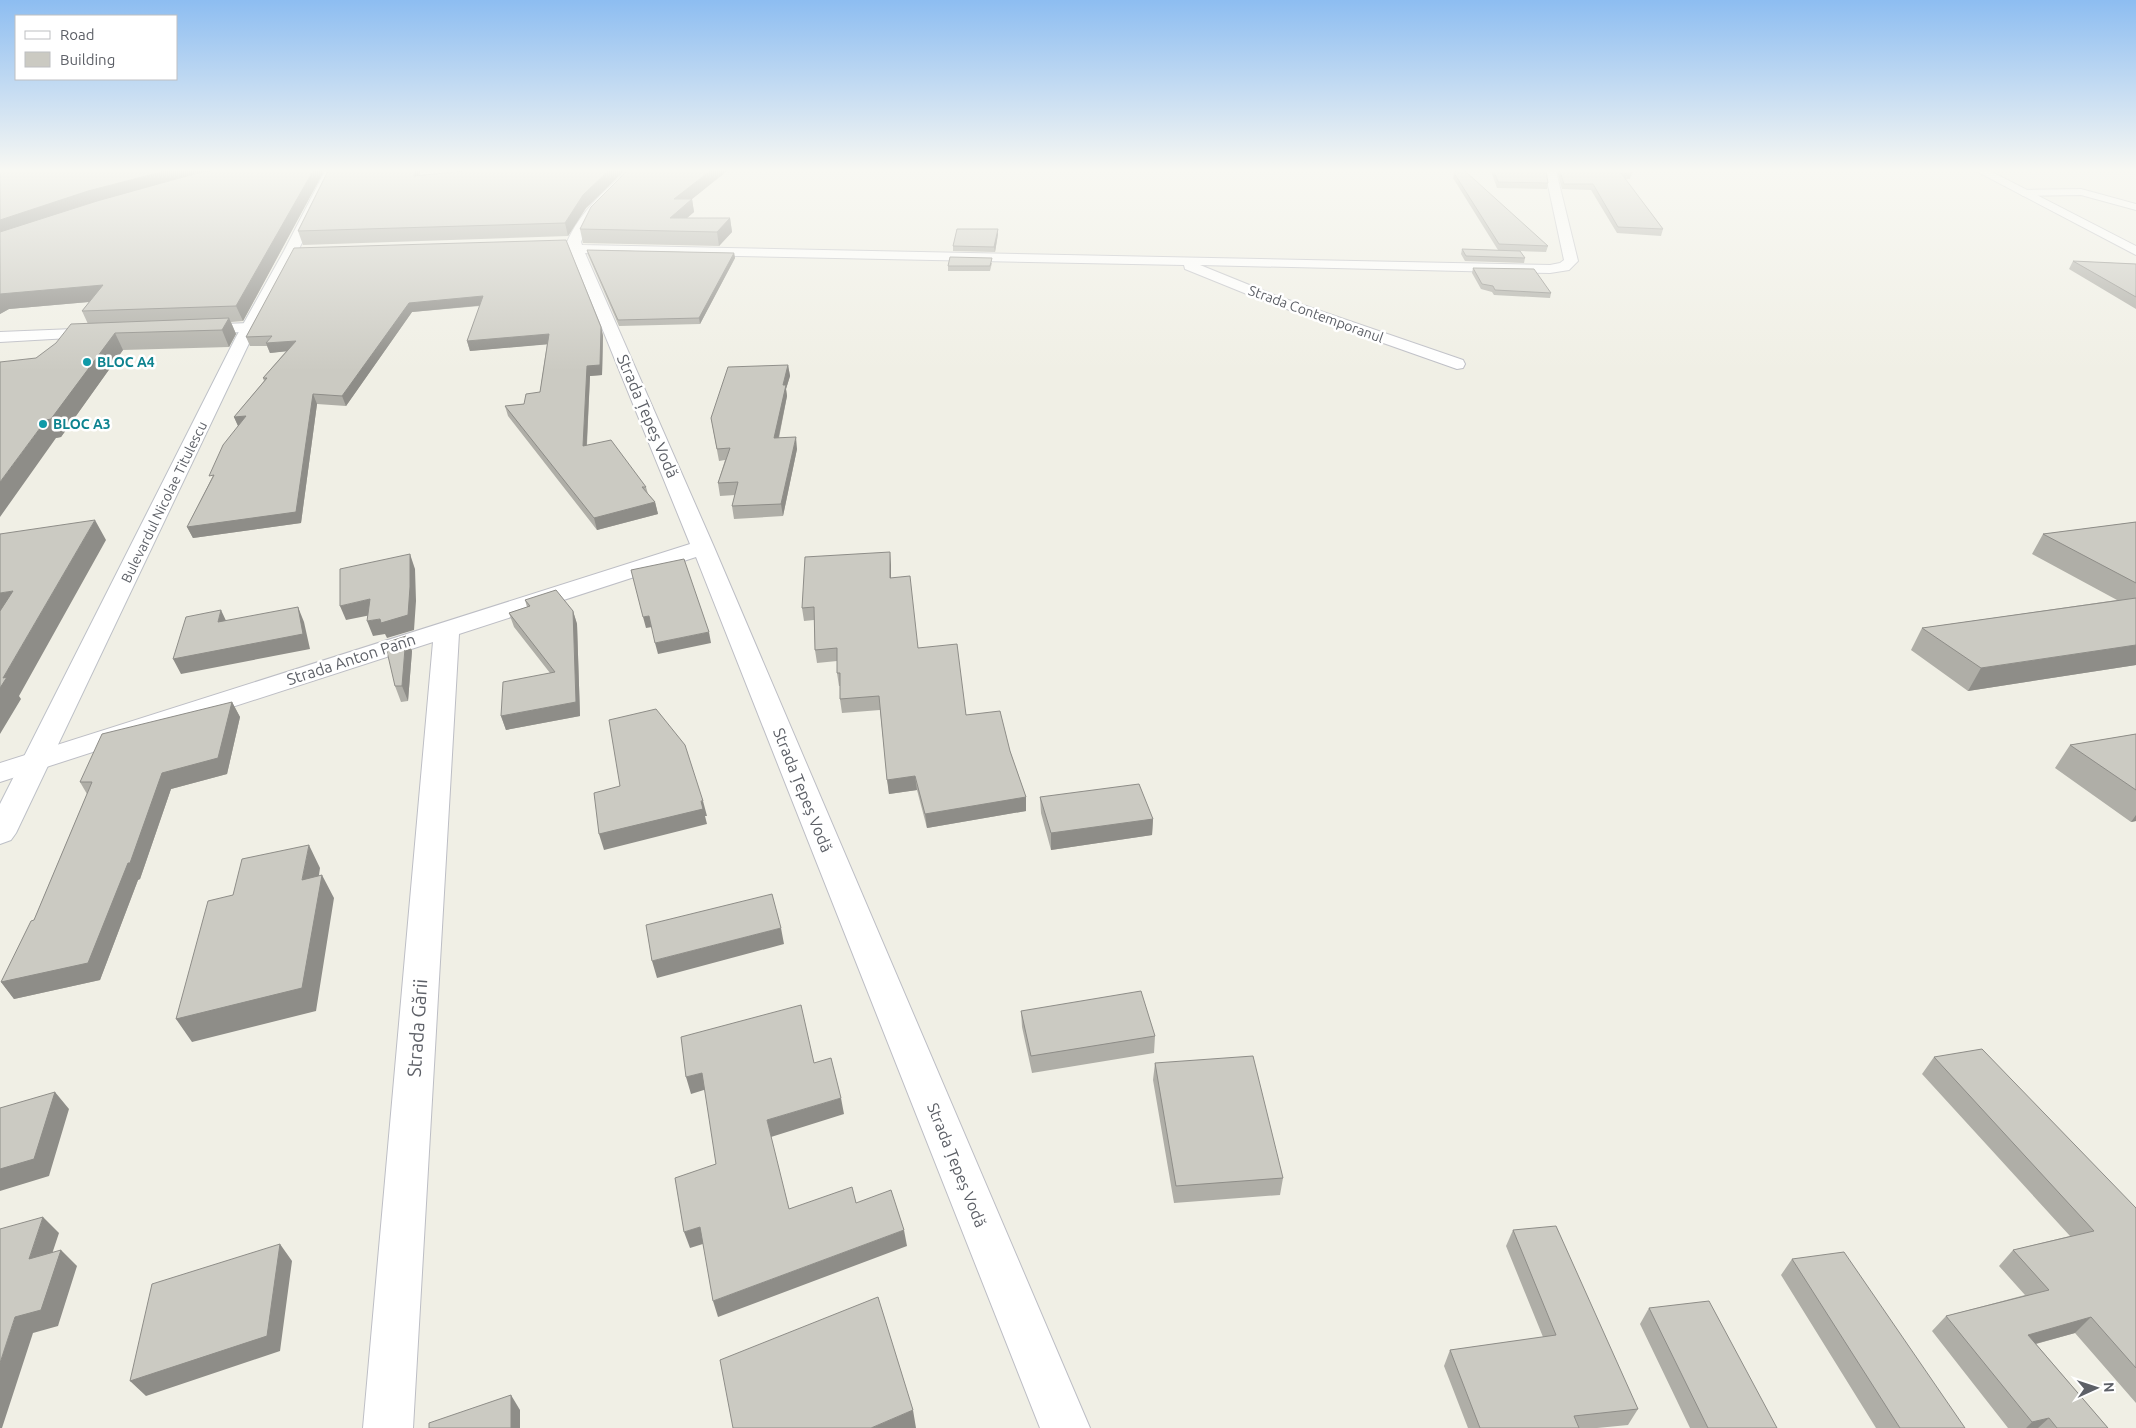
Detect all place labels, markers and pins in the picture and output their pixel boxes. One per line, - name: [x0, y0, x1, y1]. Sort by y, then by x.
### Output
- place label: BLOC A4: [97, 354, 155, 370]
- marker: BLOC A4: [81, 356, 93, 368]
- place label: BLOC A3: [53, 416, 111, 432]
- marker: BLOC A3: [37, 418, 49, 430]

